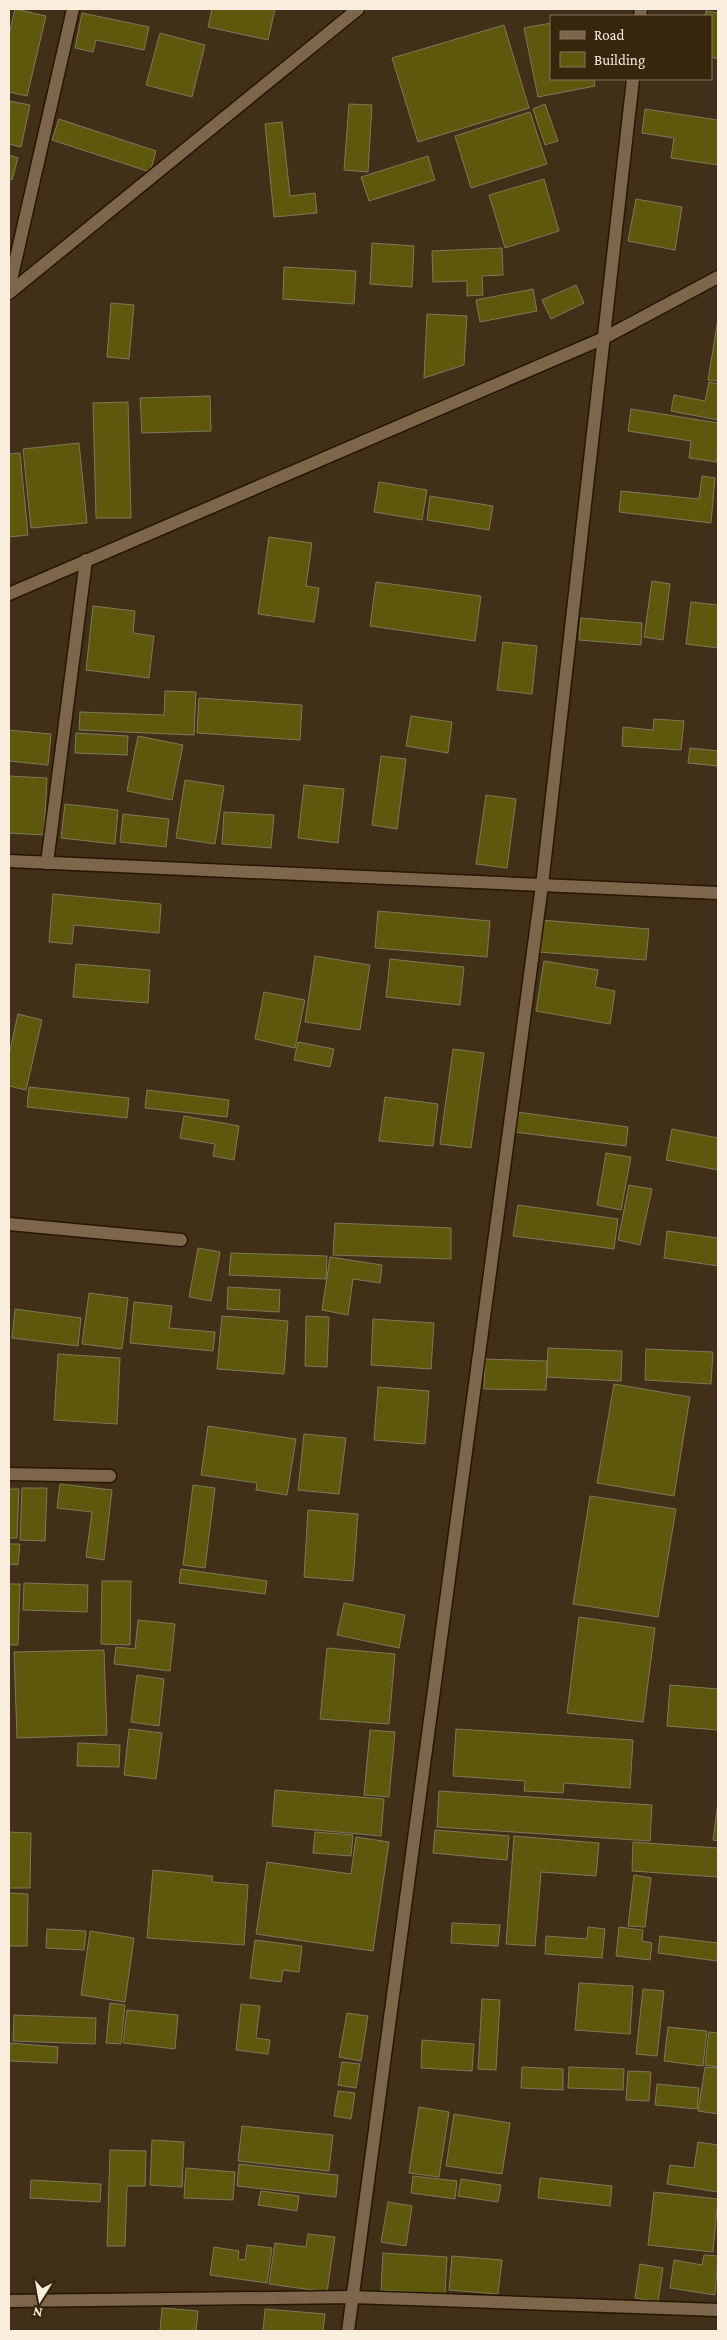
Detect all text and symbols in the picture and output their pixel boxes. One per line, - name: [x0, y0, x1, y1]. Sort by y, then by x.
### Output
- legend: [550, 15, 712, 80]
- text: Road: [594, 27, 625, 43]
- text: Building: [594, 52, 645, 69]
- north arrow: [15, 2275, 65, 2325]
- text: N: [31, 2304, 44, 2322]

